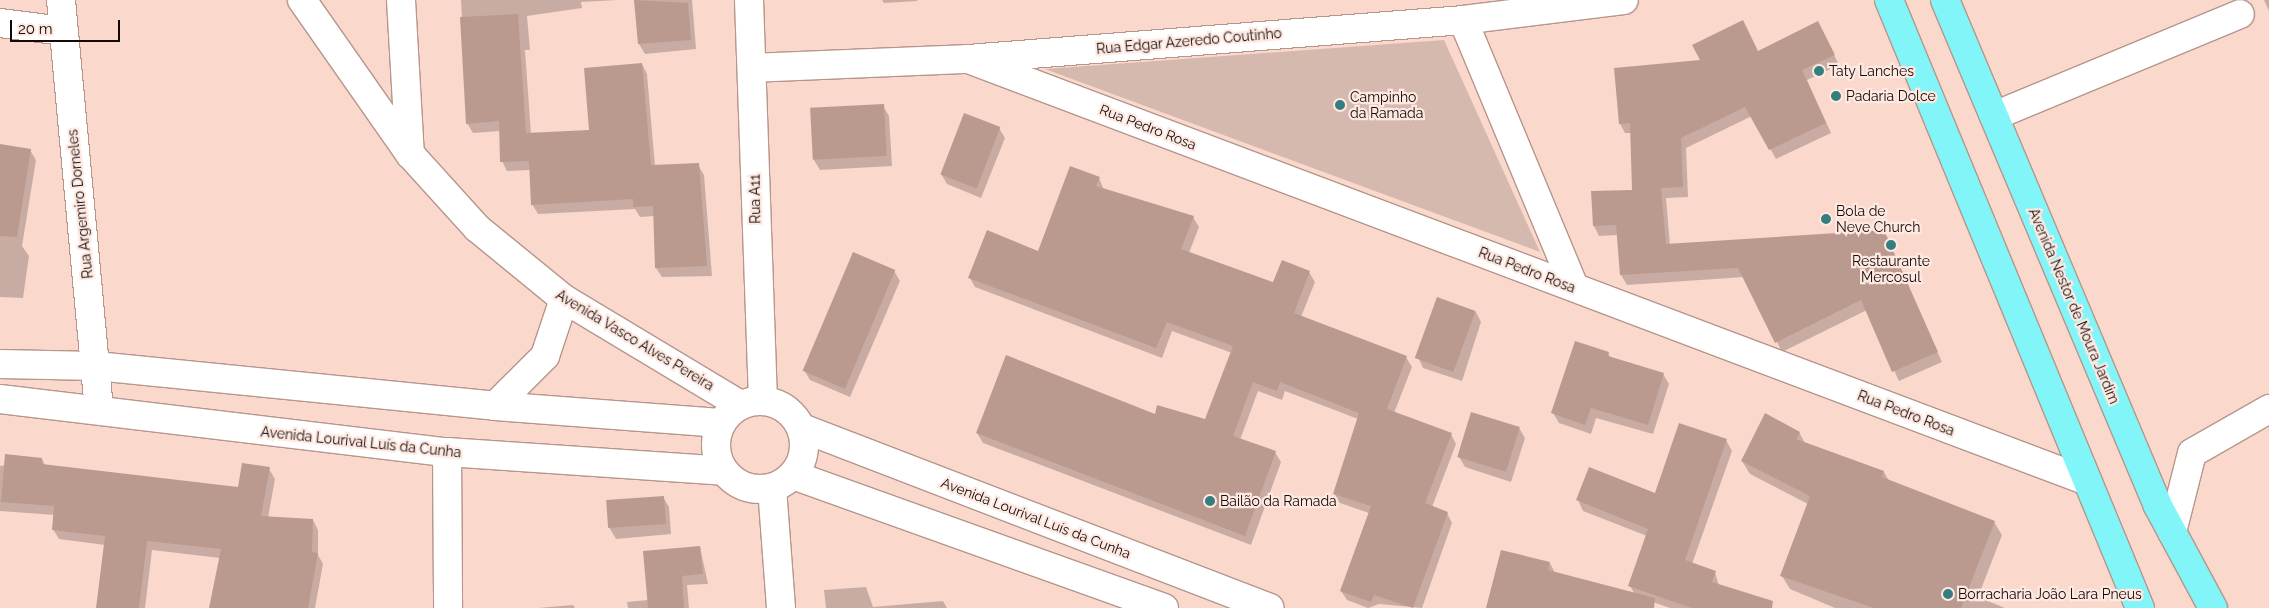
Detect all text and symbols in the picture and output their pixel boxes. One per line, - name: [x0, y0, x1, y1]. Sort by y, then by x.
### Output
- scale bar: [12, 10, 122, 42]
- text: 20 m: [18, 20, 53, 38]
- street label: Rua Edgar Azeredo Coutinho: [1095, 24, 1283, 58]
- place label: Taty Lanches: [1829, 63, 1914, 79]
- marker: Taty Lanches: [1813, 65, 1825, 77]
- place label: Padaria Dolce: [1846, 88, 1936, 104]
- place label: Campinho da Ramada: [1350, 89, 1423, 121]
- marker: Padaria Dolce: [1830, 90, 1842, 102]
- marker: Campinho da Ramada: [1334, 99, 1346, 111]
- street label: Rua Pedro Rosa: [1097, 101, 1199, 153]
- street label: Rua Argemiro Dorneles: [64, 128, 96, 280]
- street label: Rua A11: [746, 174, 764, 224]
- place label: Bola de Neve Church: [1836, 203, 1920, 236]
- street label: Avenida Nestor de Moura Jardim: [2025, 205, 2123, 407]
- marker: Bola de Neve Church: [1820, 213, 1832, 225]
- marker: Restaurante Mercosul: [1885, 239, 1897, 251]
- street label: Rua Pedro Rosa: [1476, 244, 1578, 296]
- place label: Restaurante Mercosul: [1852, 253, 1930, 286]
- street label: Avenida Vasco Alves Pereira: [553, 286, 717, 394]
- street label: Rua Pedro Rosa: [1855, 387, 1957, 439]
- street label: Avenida Lourival Luís da Cunha: [260, 423, 462, 461]
- street label: Avenida Lourival Luís da Cunha: [939, 474, 1133, 562]
- place label: Bailão da Ramada: [1220, 493, 1337, 509]
- marker: Bailão da Ramada: [1204, 495, 1216, 507]
- place label: Borracharia João Lara Pneus: [1958, 586, 2142, 602]
- marker: Borracharia João Lara Pneus: [1942, 588, 1954, 600]

